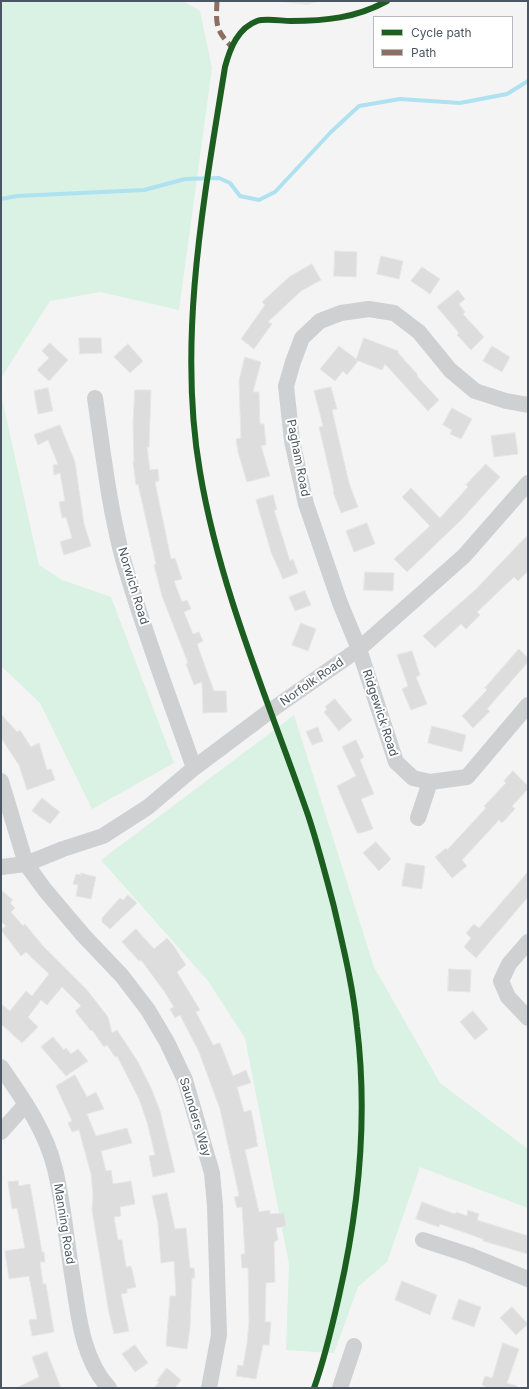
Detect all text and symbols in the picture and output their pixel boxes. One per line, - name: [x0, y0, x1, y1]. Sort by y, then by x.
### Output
- legend: [373, 16, 513, 68]
- text: Cycle path: [411, 25, 472, 40]
- text: Path: [411, 45, 436, 60]
- street label: Pagham Road: [283, 418, 313, 498]
- street label: Norwich Road: [114, 546, 152, 626]
- street label: Norfolk Road: [278, 655, 346, 709]
- street label: Ridgewick Road: [359, 668, 401, 758]
- street label: Saunders Way: [176, 1076, 214, 1158]
- street label: Manning Road: [51, 1183, 77, 1265]

